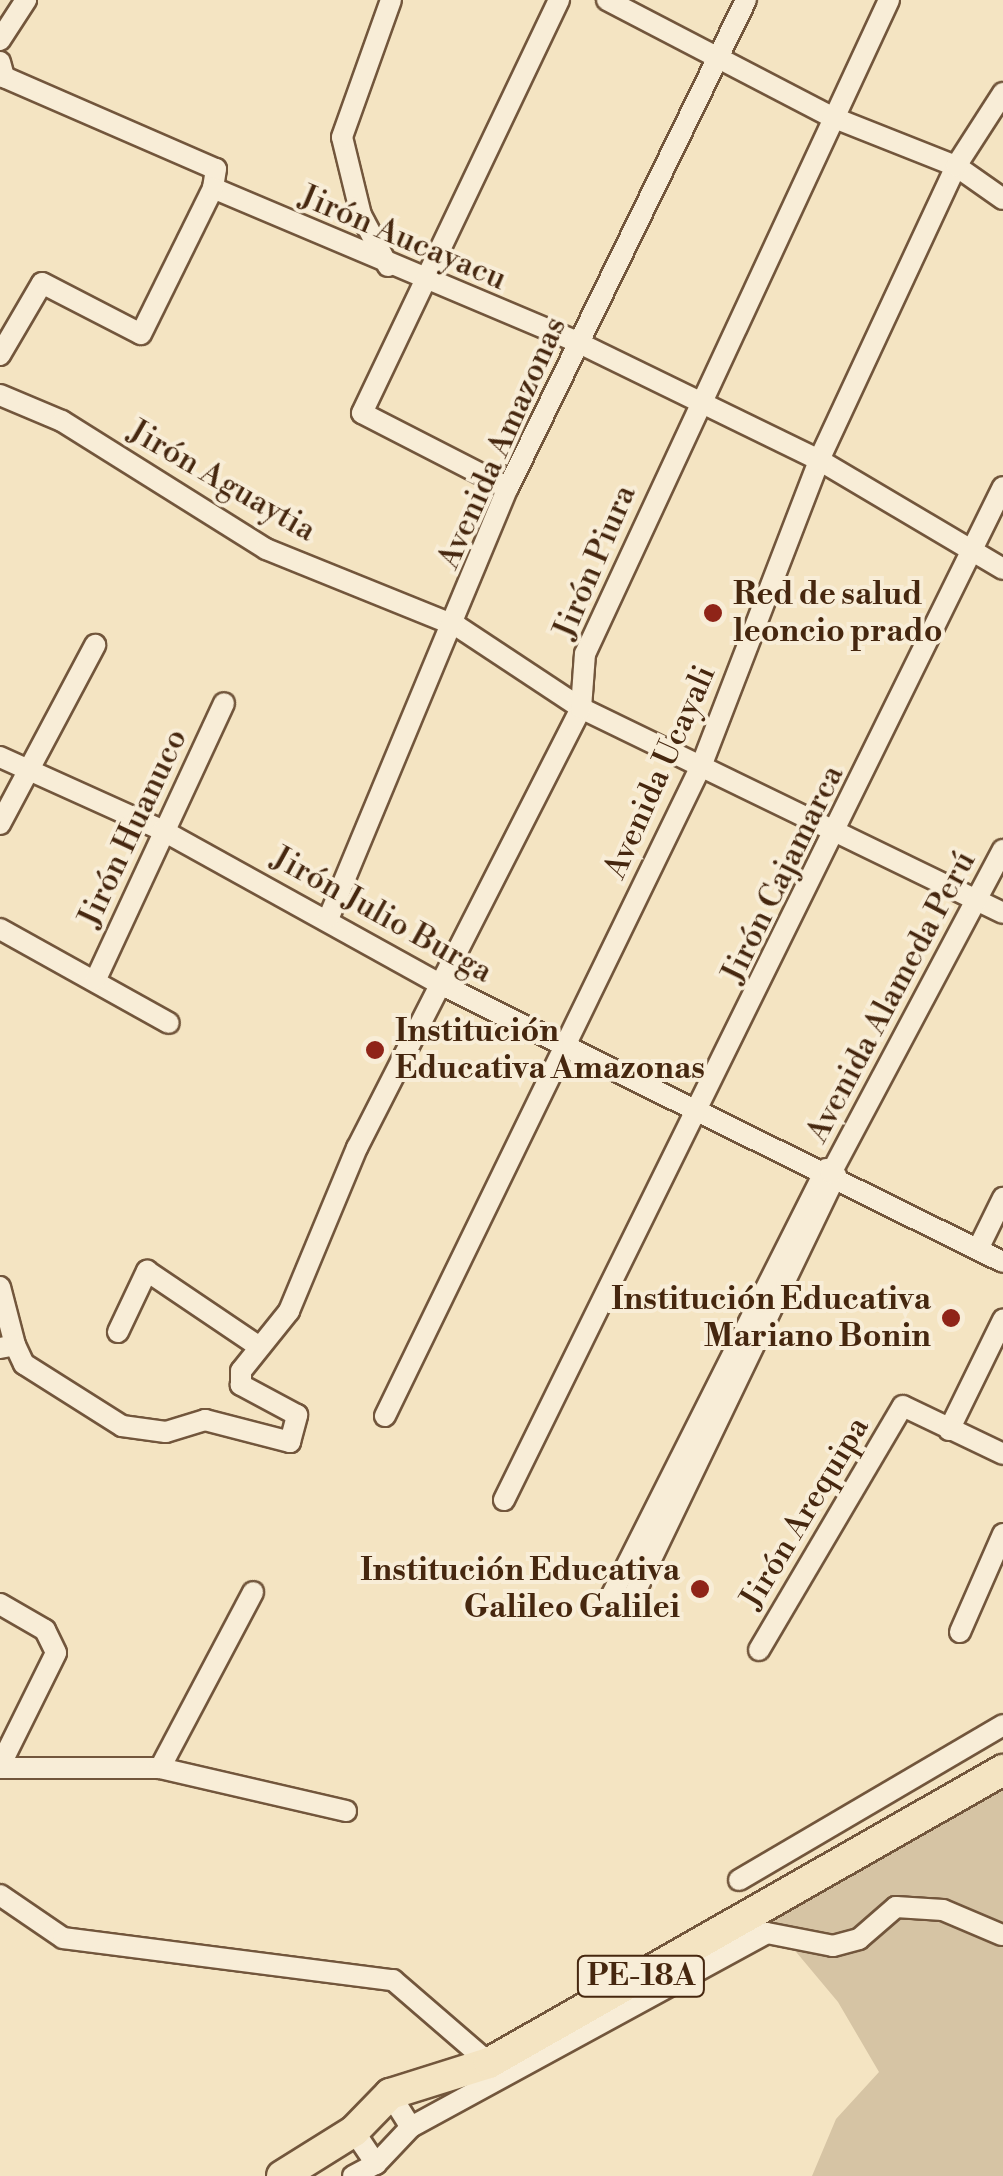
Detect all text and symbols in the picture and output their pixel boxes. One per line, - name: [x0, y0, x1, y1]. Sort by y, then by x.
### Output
- street label: Jirón Aucayacu: [294, 177, 512, 299]
- street label: Avenida Amazonas: [429, 311, 575, 575]
- street label: Jirón Aguaytia: [122, 412, 322, 550]
- street label: Jirón Piura: [545, 480, 645, 644]
- place label: Red de salud leoncio prado: [733, 576, 943, 651]
- marker: Red de salud leoncio prado: [702, 602, 724, 624]
- street label: Avenida Ucayali: [596, 659, 724, 885]
- street label: Jirón Huanuco: [70, 723, 196, 933]
- street label: Jirón Cajamarca: [714, 759, 852, 989]
- street label: Jirón Julio Burga: [265, 839, 499, 991]
- street label: Avenida Alameda Perú: [798, 845, 984, 1149]
- place label: Institución Educativa Amazonas: [395, 1013, 705, 1088]
- marker: Institución Educativa Amazonas: [364, 1039, 386, 1061]
- place label: Institución Educativa Mariano Bonin: [611, 1281, 931, 1356]
- marker: Institución Educativa Mariano Bonin: [940, 1307, 962, 1329]
- street label: Jirón Arequipa: [733, 1410, 877, 1616]
- place label: Institución Educativa Galileo Galilei: [360, 1552, 680, 1627]
- marker: Institución Educativa Galileo Galilei: [689, 1578, 711, 1600]
- road number: PE-18A: [576, 1951, 706, 2001]

